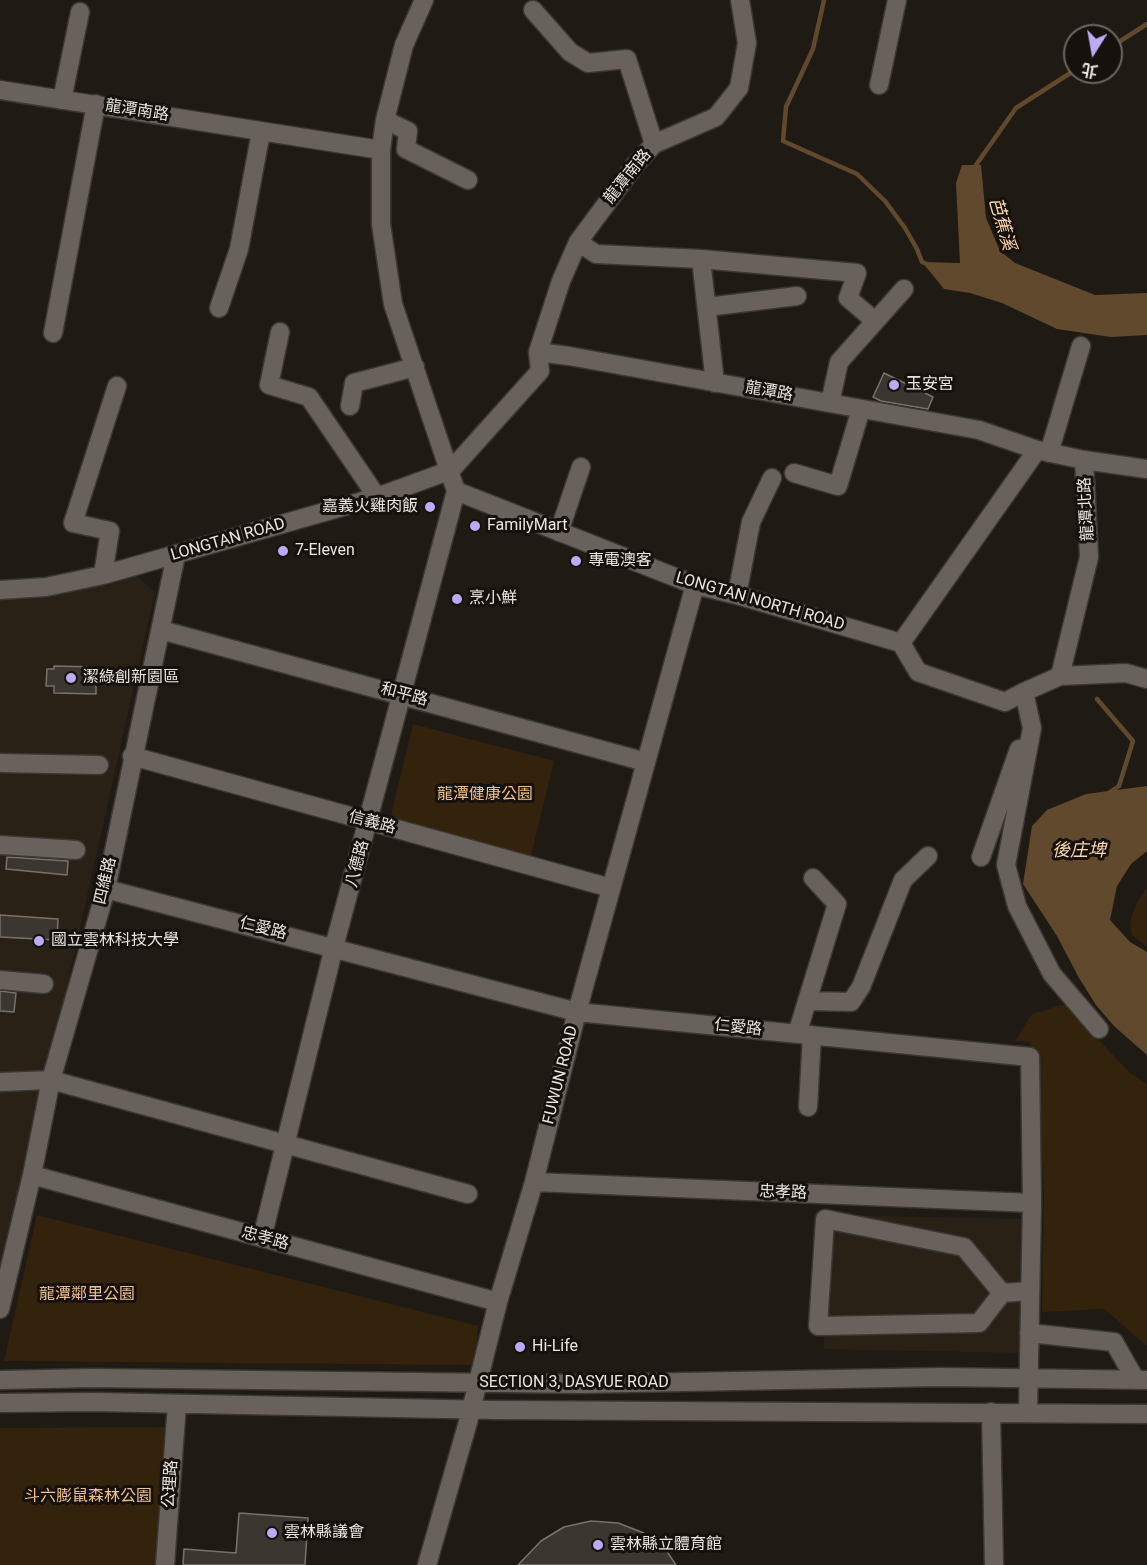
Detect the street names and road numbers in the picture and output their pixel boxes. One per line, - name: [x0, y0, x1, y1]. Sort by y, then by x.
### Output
- street label: 龍潭南路: [104, 97, 170, 125]
- street label: 龍潭南路: [600, 146, 656, 208]
- street label: 龍潭路: [744, 378, 794, 406]
- street label: 龍潭北路: [1076, 477, 1098, 541]
- street label: LONGTAN ROAD: [169, 515, 287, 565]
- street label: LONGTAN NORTH ROAD: [674, 569, 846, 635]
- street label: 和平路: [378, 680, 430, 710]
- street label: 信義路: [346, 808, 398, 838]
- street label: 八德路: [343, 838, 373, 890]
- street label: 四維路: [91, 855, 121, 907]
- street label: 仁愛路: [237, 914, 289, 944]
- street label: 仁愛路: [713, 1016, 763, 1040]
- street label: FUWUN ROAD: [539, 1024, 583, 1126]
- street label: 忠孝路: [759, 1183, 807, 1203]
- street label: 忠孝路: [239, 1224, 291, 1254]
- street label: SECTION 3, DASYUE ROAD: [479, 1373, 669, 1393]
- street label: 公理路: [160, 1459, 182, 1509]

